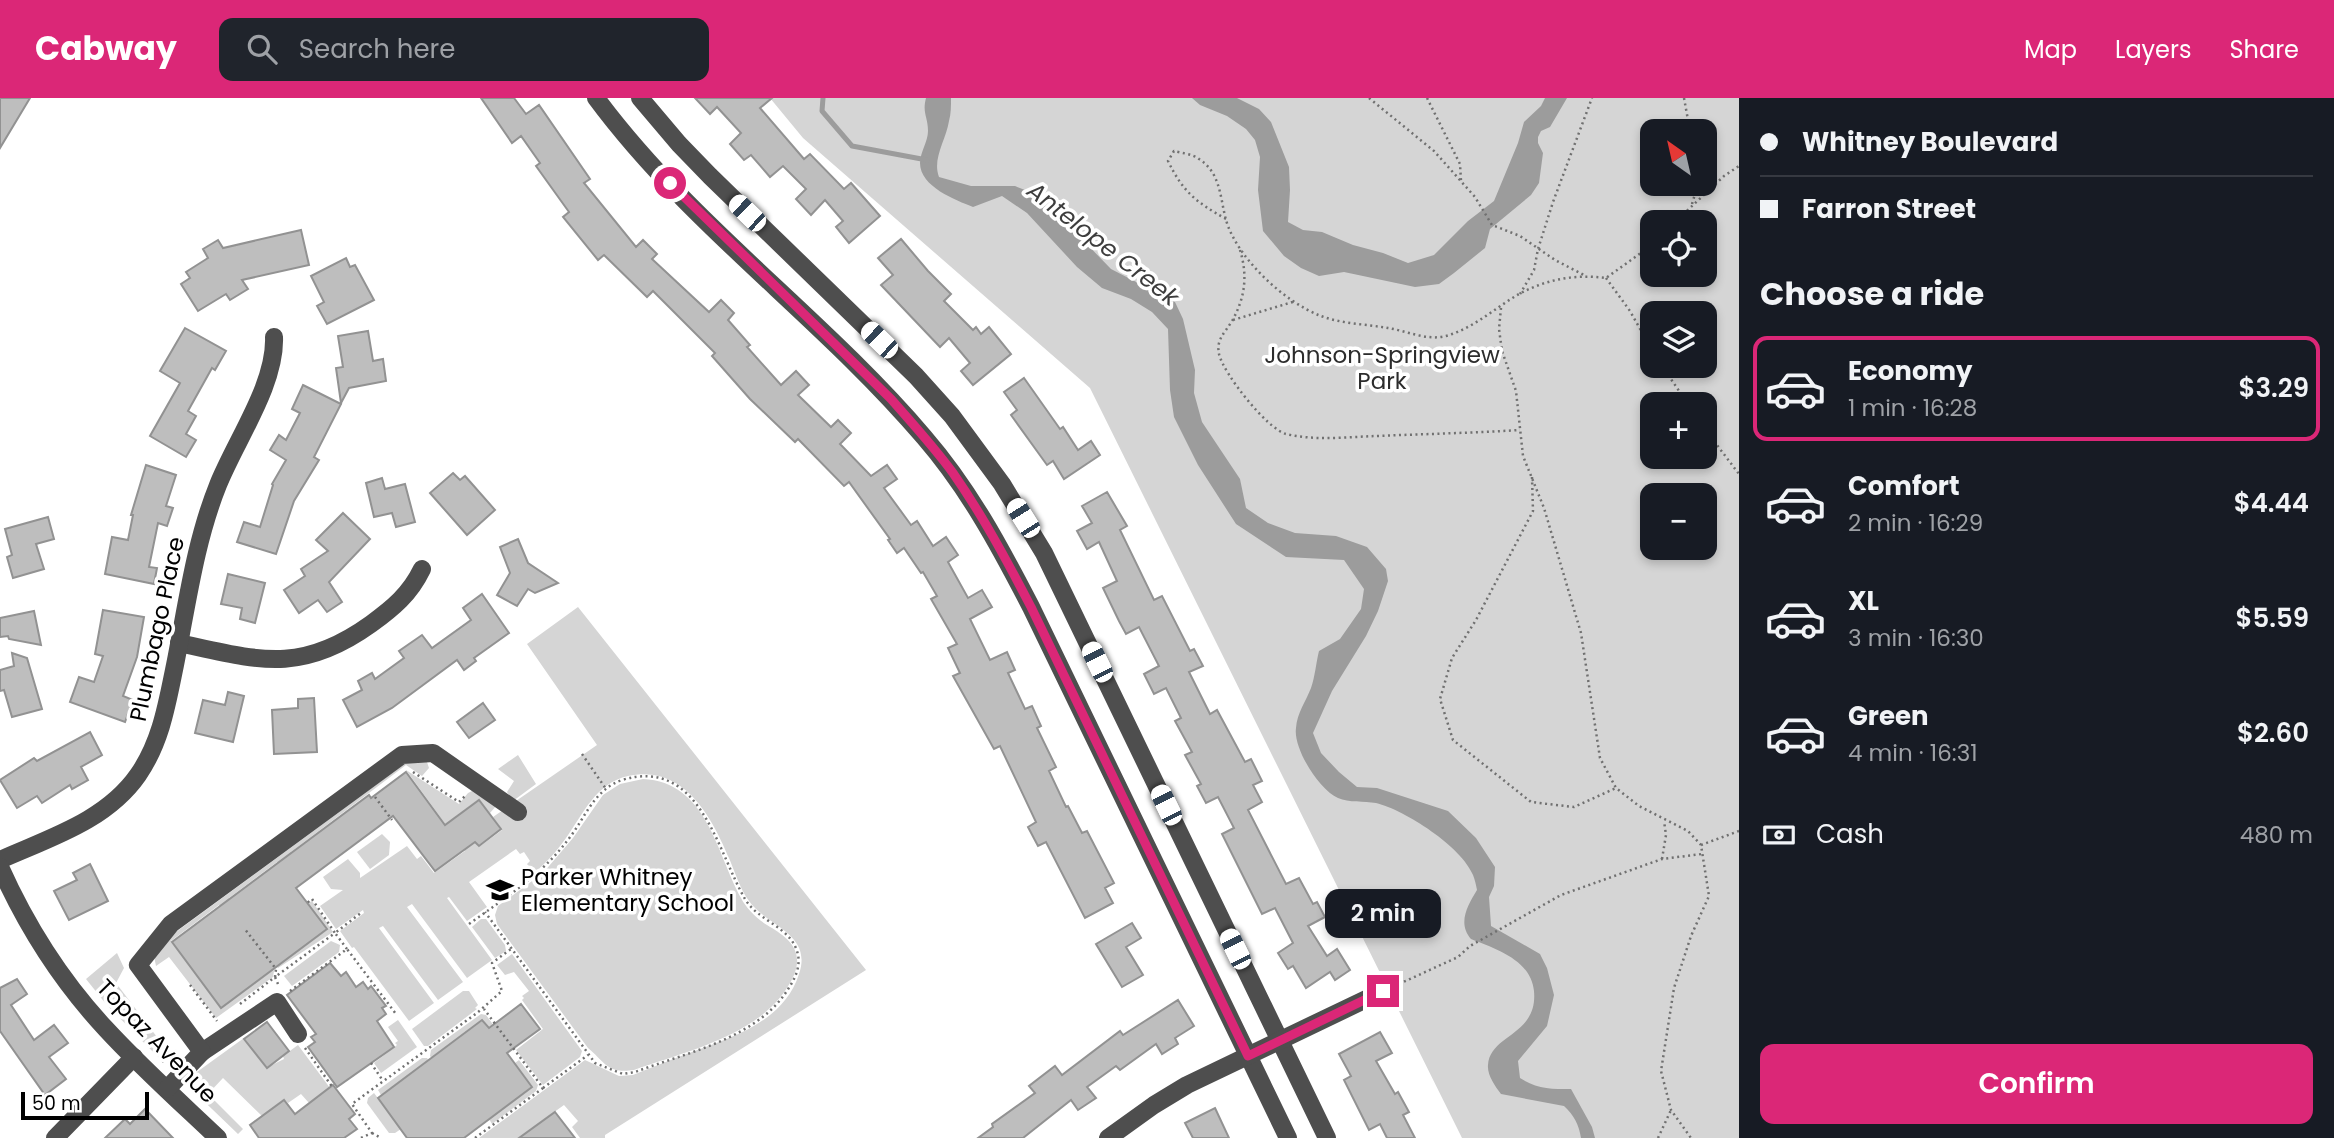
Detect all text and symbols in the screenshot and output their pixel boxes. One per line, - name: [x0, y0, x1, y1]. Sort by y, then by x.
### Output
- search box: [219, 18, 709, 81]
- text: Cabway: [35, 25, 177, 72]
- icon: search: [243, 30, 281, 68]
- text: Search here: [299, 31, 455, 67]
- text: Map: [2024, 33, 2077, 66]
- text: Layers: [2115, 33, 2191, 66]
- text: Share: [2229, 33, 2299, 66]
- north arrow: [1640, 119, 1717, 196]
- map controls: [1640, 119, 1717, 560]
- text: Whitney Boulevard: [1802, 124, 2058, 160]
- route start: [654, 167, 686, 199]
- water label: Antelope Creek: [1020, 173, 1187, 314]
- car: [725, 191, 770, 235]
- text: Farron Street: [1802, 191, 1976, 227]
- button: locate: [1640, 210, 1717, 287]
- text: Choose a ride: [1760, 271, 1984, 316]
- button: layers: [1640, 301, 1717, 378]
- car: [857, 318, 902, 362]
- park label: Johnson-Springview Park: [1264, 339, 1500, 397]
- text: Economy: [1848, 353, 1972, 389]
- icon: car: [1764, 357, 1827, 420]
- text: $3.29: [2238, 370, 2309, 406]
- button: +: [1640, 392, 1717, 469]
- text: 1 min · 16:28: [1848, 392, 1977, 424]
- text: Comfort: [1848, 468, 1960, 504]
- icon: car: [1764, 472, 1827, 535]
- button: −: [1640, 483, 1717, 560]
- text: $4.44: [2234, 485, 2309, 521]
- car: [1003, 495, 1044, 541]
- text: 2 min · 16:29: [1848, 507, 1983, 539]
- street label: Plumbago Place: [122, 534, 192, 724]
- text: XL: [1848, 583, 1879, 619]
- icon: car: [1764, 587, 1827, 650]
- text: $5.59: [2235, 600, 2309, 636]
- text: 3 min · 16:30: [1848, 622, 1984, 654]
- car: [1079, 639, 1116, 685]
- text: Green: [1848, 698, 1929, 734]
- icon: car: [1764, 702, 1827, 765]
- text: $2.60: [2237, 715, 2309, 751]
- text: 4 min · 16:31: [1848, 737, 1978, 769]
- car: [1148, 782, 1185, 828]
- icon: cash: [1760, 816, 1798, 854]
- text: Cash: [1816, 816, 1884, 852]
- text: 480 m: [2240, 819, 2313, 851]
- place label: Parker Whitney Elementary School: [521, 861, 734, 919]
- school or university icon: Parker Whitney Elementary School: [485, 875, 515, 905]
- callout: 2 min: [1325, 890, 1441, 938]
- text: 2 min: [1351, 897, 1415, 929]
- car: [1217, 926, 1254, 972]
- street label: Topaz Avenue: [89, 972, 225, 1110]
- route end: [1367, 975, 1399, 1007]
- button: Confirm: [1760, 1044, 2313, 1124]
- scale bar: [21, 1089, 149, 1121]
- text: 50 m: [32, 1090, 81, 1117]

